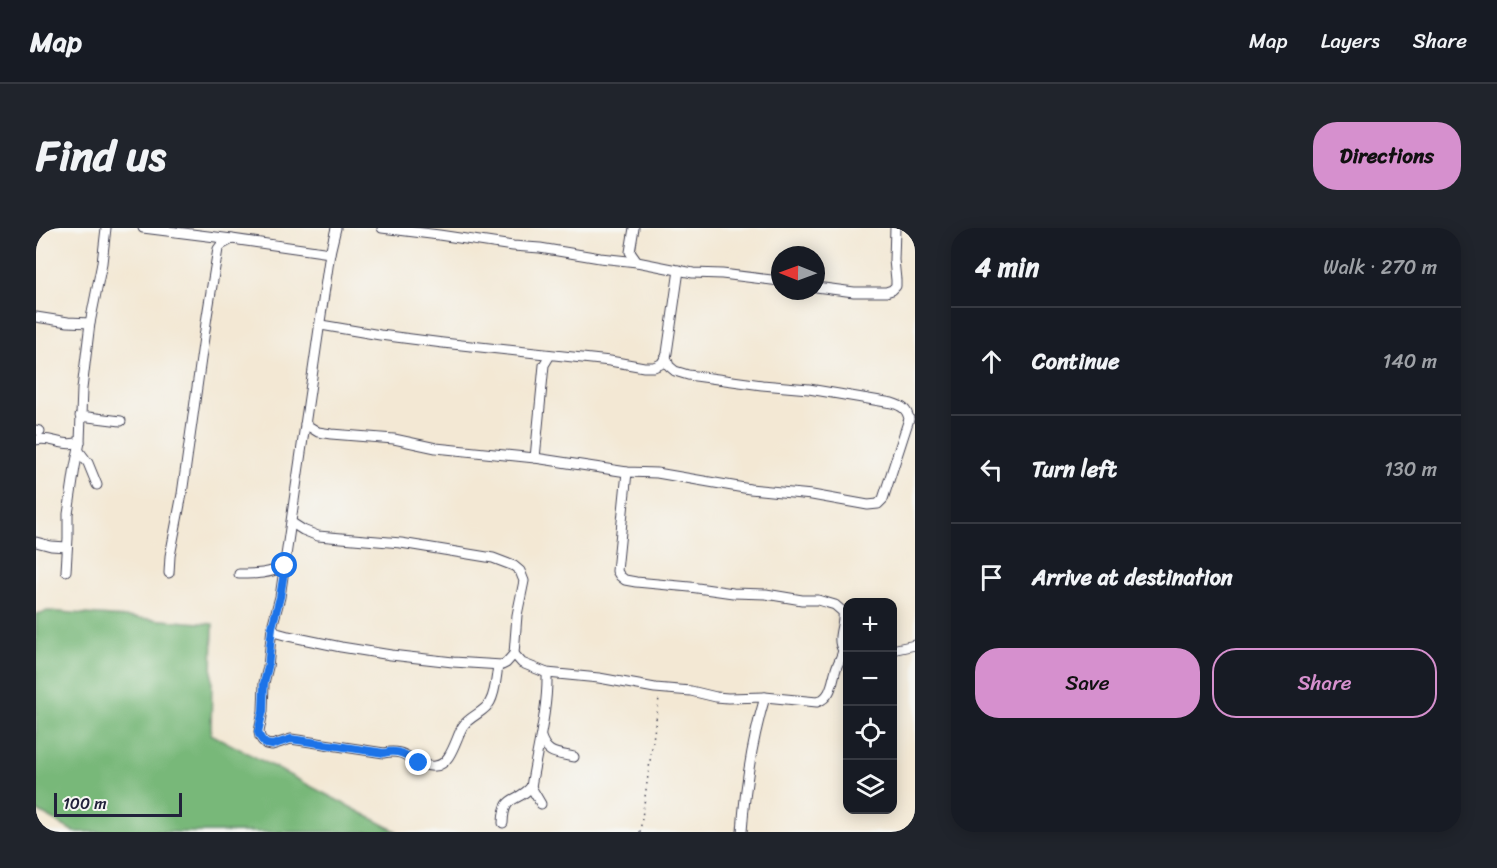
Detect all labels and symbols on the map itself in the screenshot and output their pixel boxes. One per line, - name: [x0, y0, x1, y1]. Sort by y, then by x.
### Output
- north arrow: [771, 246, 825, 300]
- route start: [271, 552, 297, 578]
- route end: [405, 749, 431, 775]
- scale bar: [54, 790, 182, 818]

